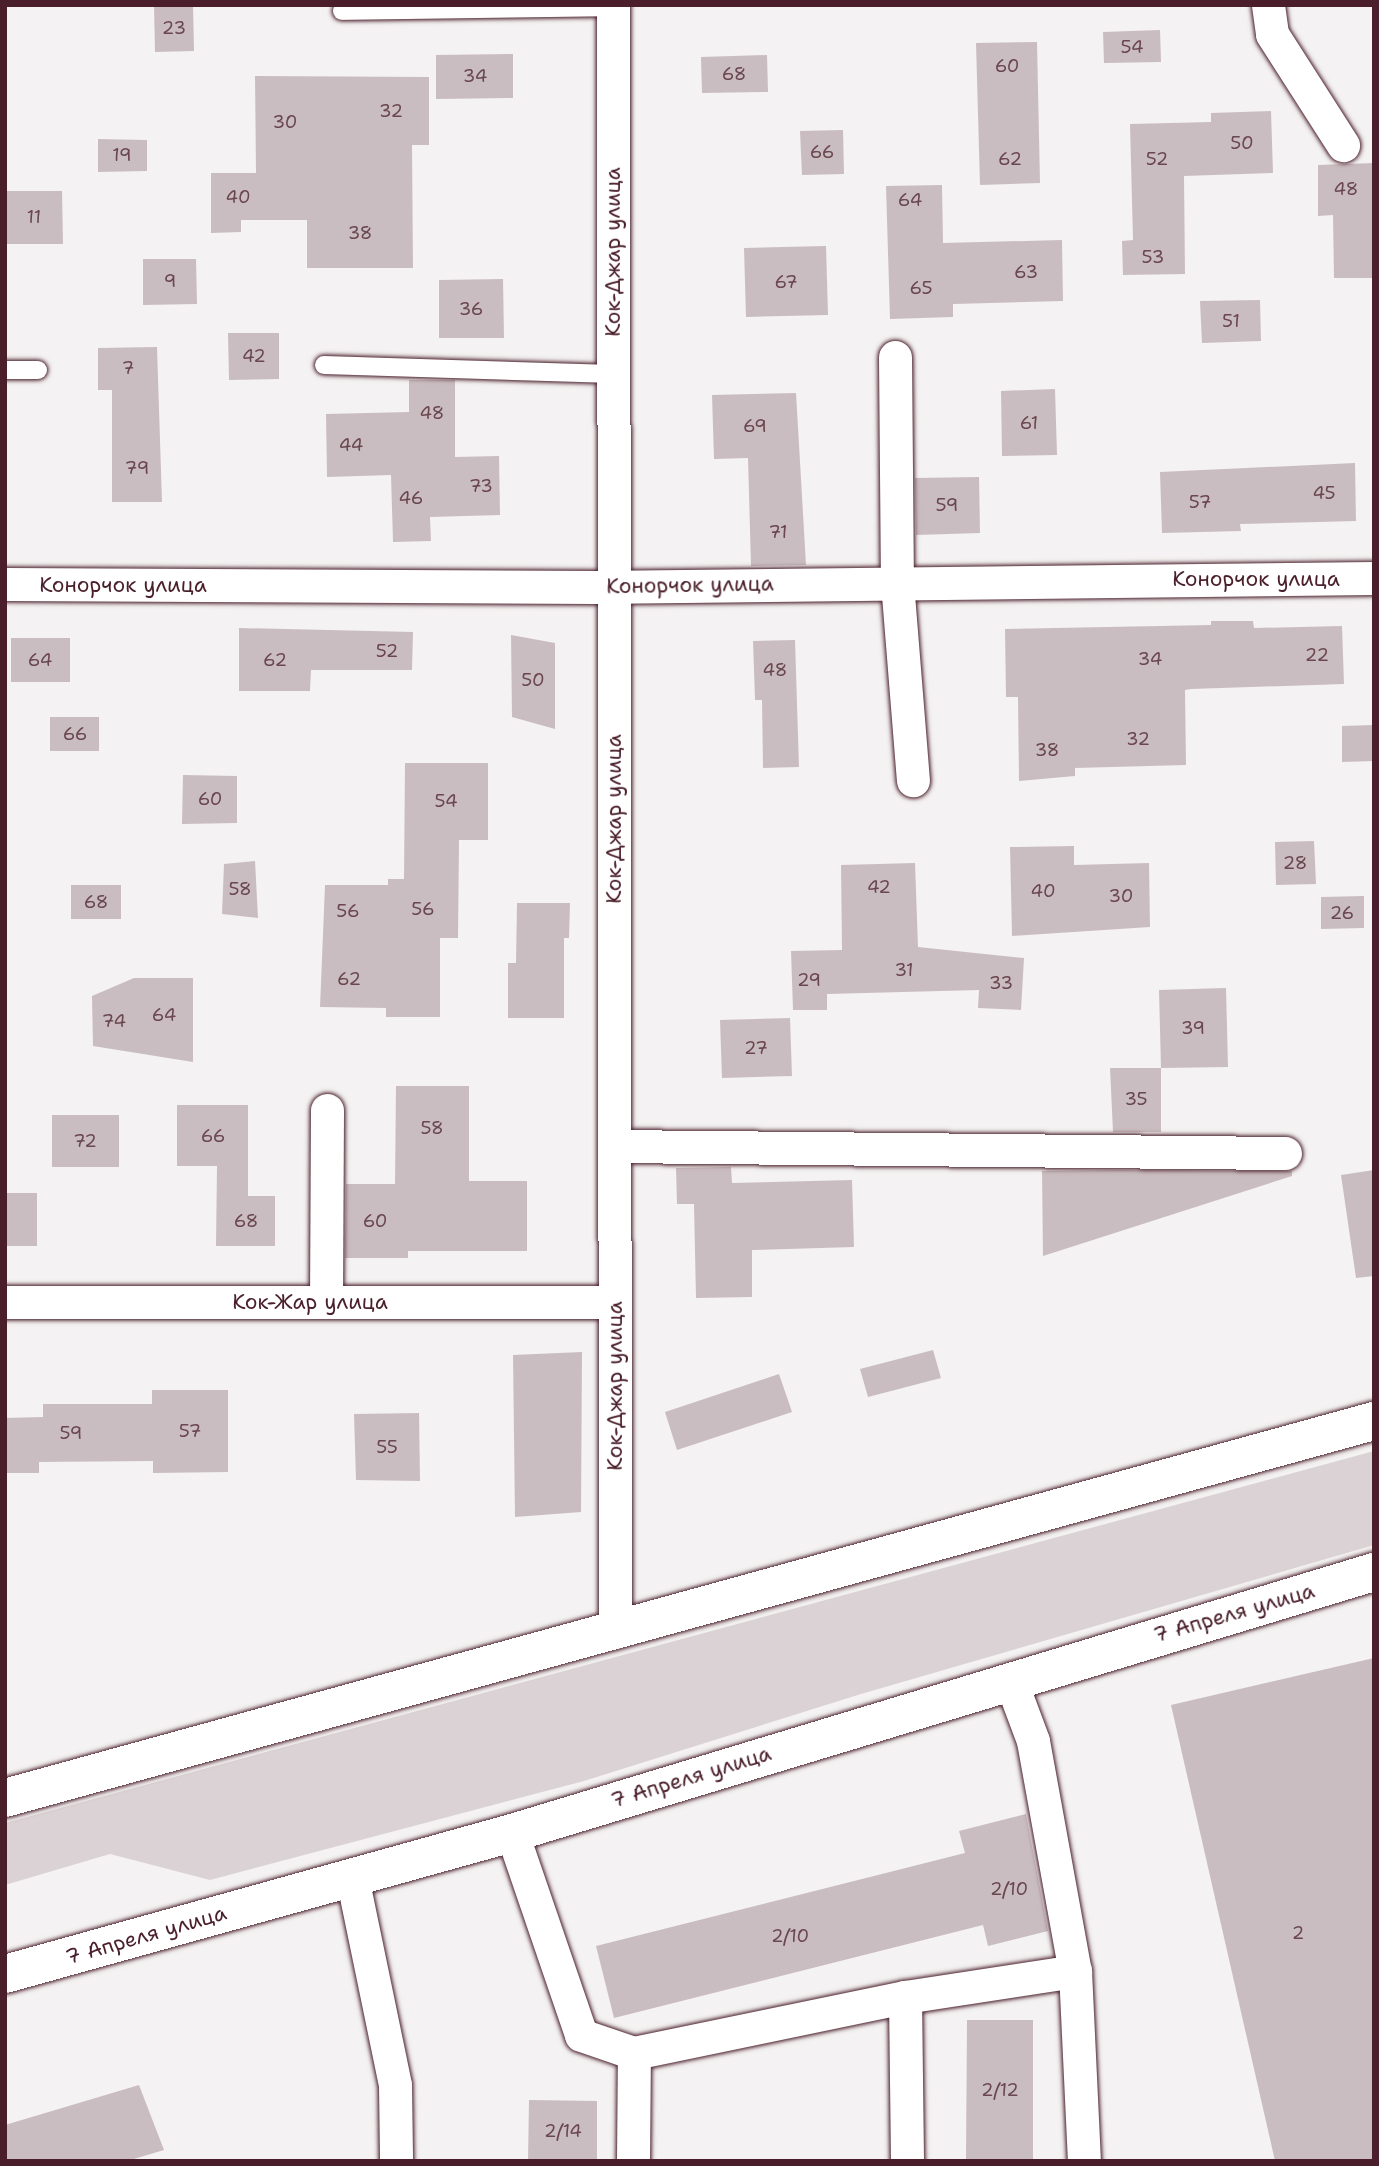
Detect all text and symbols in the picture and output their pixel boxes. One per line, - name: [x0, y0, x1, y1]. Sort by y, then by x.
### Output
- house number: 23: [162, 17, 186, 39]
- house number: 54: [1120, 36, 1144, 58]
- house number: 60: [995, 55, 1019, 77]
- house number: 68: [722, 63, 746, 85]
- house number: 34: [463, 65, 487, 87]
- house number: 32: [379, 100, 403, 122]
- house number: 30: [273, 111, 297, 133]
- house number: 50: [1230, 132, 1254, 154]
- house number: 66: [810, 141, 834, 163]
- house number: 19: [112, 144, 132, 166]
- house number: 62: [998, 148, 1022, 170]
- house number: 52: [1146, 148, 1168, 170]
- street label: Кок-Джар улица: [600, 167, 626, 337]
- house number: 48: [1334, 178, 1358, 200]
- house number: 40: [225, 186, 251, 208]
- house number: 64: [898, 189, 922, 211]
- house number: 11: [27, 206, 41, 228]
- house number: 38: [348, 222, 372, 244]
- house number: 53: [1142, 246, 1164, 268]
- house number: 63: [1014, 261, 1038, 283]
- house number: 9: [164, 270, 176, 292]
- house number: 67: [774, 271, 798, 293]
- house number: 65: [910, 277, 932, 299]
- house number: 36: [459, 298, 483, 320]
- house number: 51: [1222, 310, 1240, 332]
- house number: 42: [242, 345, 266, 367]
- house number: 7: [122, 357, 134, 379]
- house number: 48: [420, 402, 444, 424]
- house number: 61: [1020, 412, 1038, 434]
- house number: 69: [743, 415, 767, 437]
- house number: 44: [339, 434, 363, 456]
- house number: 79: [125, 457, 149, 479]
- house number: 73: [469, 475, 493, 497]
- house number: 45: [1312, 482, 1336, 504]
- house number: 46: [399, 487, 423, 509]
- house number: 57: [1189, 491, 1211, 513]
- house number: 59: [936, 494, 958, 516]
- house number: 71: [768, 521, 788, 543]
- street label: Конорчок улица: [1172, 566, 1340, 592]
- street label: Конорчок улица: [606, 571, 774, 599]
- street label: Конорчок улица: [39, 572, 207, 598]
- house number: 52: [376, 640, 398, 662]
- house number: 22: [1305, 644, 1329, 666]
- house number: 34: [1138, 648, 1162, 670]
- house number: 64: [28, 649, 52, 671]
- house number: 62: [263, 649, 287, 671]
- house number: 48: [763, 659, 787, 681]
- house number: 50: [521, 669, 545, 691]
- house number: 66: [63, 723, 87, 745]
- house number: 32: [1126, 728, 1150, 750]
- street label: Кок-Джар улица: [601, 734, 627, 904]
- house number: 38: [1035, 739, 1059, 761]
- house number: 60: [198, 788, 222, 810]
- house number: 54: [434, 790, 458, 812]
- house number: 28: [1283, 852, 1307, 874]
- house number: 42: [867, 876, 891, 898]
- house number: 58: [228, 878, 252, 900]
- house number: 40: [1030, 880, 1056, 902]
- house number: 30: [1109, 885, 1133, 907]
- house number: 68: [84, 891, 108, 913]
- house number: 56: [411, 898, 435, 920]
- house number: 56: [336, 900, 360, 922]
- house number: 26: [1330, 902, 1354, 924]
- house number: 31: [894, 959, 914, 981]
- house number: 62: [337, 968, 361, 990]
- house number: 29: [797, 969, 821, 991]
- house number: 33: [989, 972, 1013, 994]
- house number: 64: [152, 1004, 176, 1026]
- house number: 74: [102, 1010, 126, 1032]
- house number: 39: [1181, 1017, 1205, 1039]
- house number: 27: [744, 1037, 768, 1059]
- house number: 35: [1124, 1088, 1148, 1110]
- house number: 58: [420, 1117, 444, 1139]
- house number: 66: [201, 1125, 225, 1147]
- house number: 72: [73, 1130, 97, 1152]
- house number: 68: [234, 1210, 258, 1232]
- house number: 60: [363, 1210, 387, 1232]
- street label: Кок-Жар улица: [232, 1289, 388, 1315]
- street label: Кок-Джар улица: [602, 1301, 628, 1471]
- house number: 57: [179, 1420, 201, 1442]
- house number: 59: [60, 1422, 82, 1444]
- house number: 55: [376, 1436, 398, 1458]
- street label: 7 Апреля улица: [1151, 1578, 1317, 1648]
- street label: 7 Апреля улица: [608, 1741, 774, 1813]
- house number: 2/10: [990, 1878, 1028, 1900]
- street label: 7 Апреля улица: [63, 1900, 229, 1970]
- house number: 2: [1292, 1922, 1304, 1944]
- house number: 2/10: [771, 1925, 809, 1947]
- house number: 2/12: [981, 2079, 1019, 2101]
- house number: 2/14: [544, 2120, 582, 2142]

